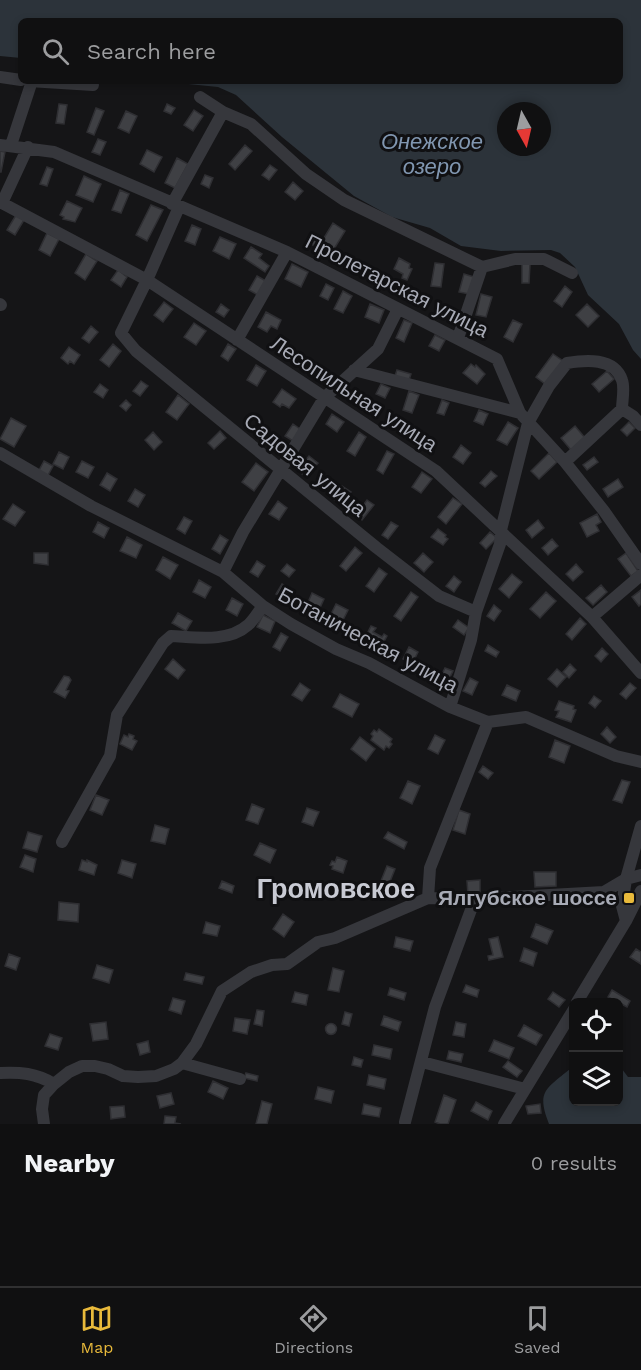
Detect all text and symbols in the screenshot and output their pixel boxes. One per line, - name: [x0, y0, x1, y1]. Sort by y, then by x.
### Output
- search box: [18, 18, 623, 84]
- icon: search: [39, 35, 72, 68]
- text: Search here: [87, 39, 216, 64]
- north arrow: [497, 102, 551, 156]
- water label: Онежское озеро: [381, 129, 483, 179]
- street label: Пролетарская улица: [302, 229, 493, 343]
- street label: Лесопильная улица: [266, 330, 443, 457]
- street label: Садовая улица: [239, 408, 372, 522]
- street label: Ботаническая улица: [274, 582, 463, 698]
- district label: Громовское: [257, 873, 415, 905]
- place label: Ялгубское шоссе: [438, 885, 617, 910]
- marker: Ялгубское шоссе: [622, 891, 636, 905]
- map controls: [569, 998, 623, 1106]
- button: locate: [569, 998, 623, 1052]
- button: layers: [569, 1052, 623, 1106]
- text: Nearby: [24, 1148, 115, 1178]
- text: 0 results: [531, 1151, 617, 1175]
- tab: Map: [80, 1302, 113, 1357]
- tab: Directions: [274, 1302, 353, 1357]
- tab: Saved: [514, 1302, 561, 1357]

